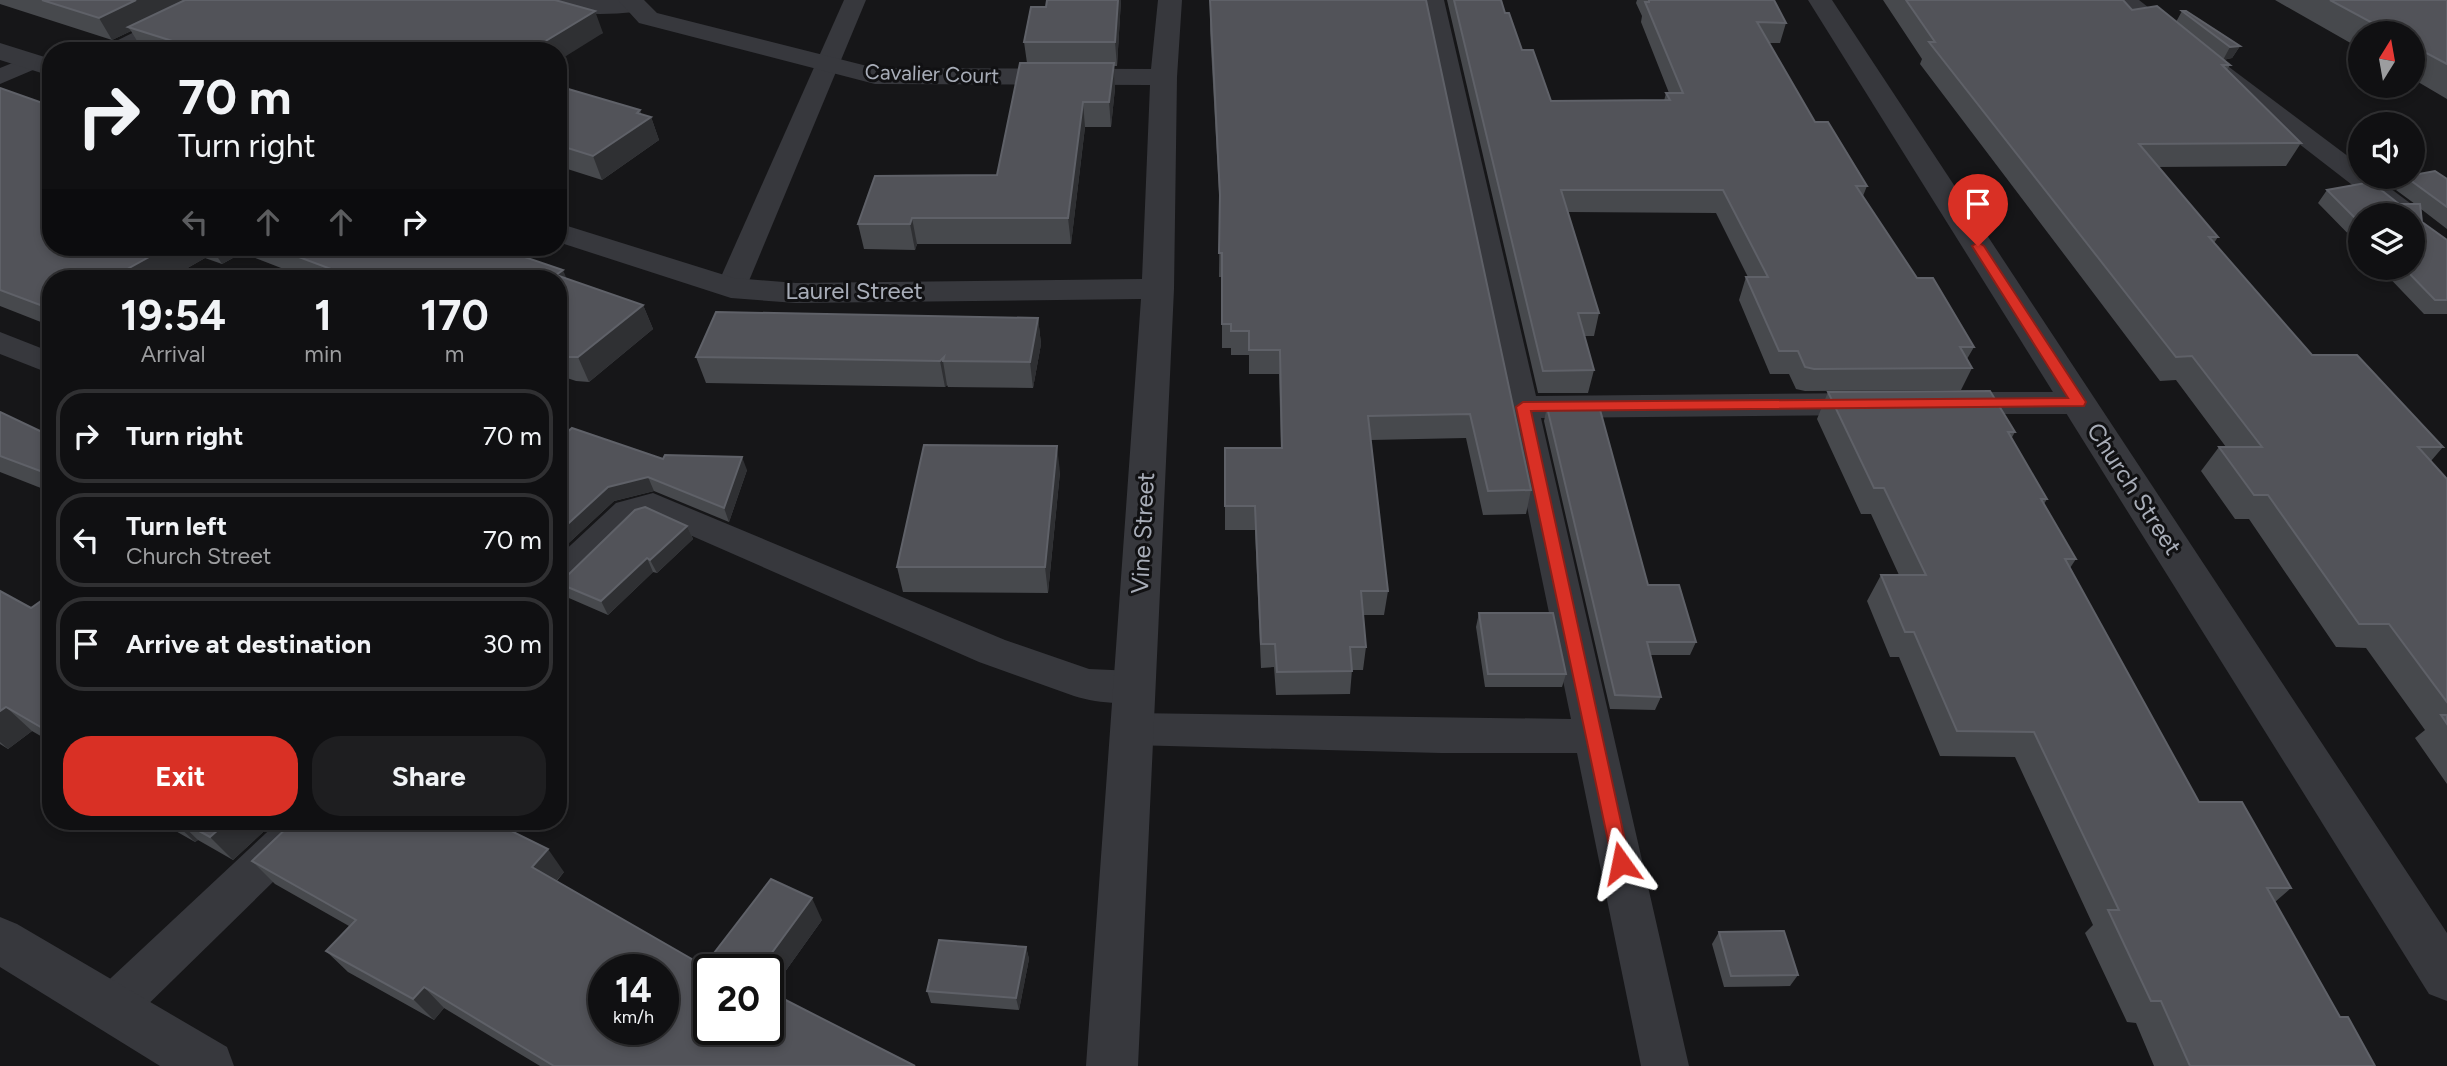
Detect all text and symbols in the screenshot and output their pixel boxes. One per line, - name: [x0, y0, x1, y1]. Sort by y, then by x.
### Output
- north arrow: [2348, 21, 2426, 98]
- map controls: [2348, 21, 2425, 280]
- street label: Cavalier Court: [864, 59, 1000, 88]
- text: 70 m: [178, 67, 291, 126]
- icon: right: [63, 70, 154, 161]
- button: sound: [2348, 112, 2425, 189]
- text: Turn right: [178, 127, 316, 165]
- pin: [1948, 174, 2008, 246]
- icon: arrive: [1959, 185, 1997, 223]
- icon: left: [176, 203, 214, 241]
- icon: ahead: [249, 203, 287, 241]
- icon: ahead: [322, 203, 360, 241]
- icon: right: [395, 203, 433, 241]
- button: layers: [2348, 203, 2425, 280]
- street label: Laurel Street: [785, 276, 923, 305]
- text: 19:54: [120, 290, 226, 341]
- text: 1: [314, 290, 332, 341]
- text: 170: [420, 290, 489, 341]
- text: Arrival: [141, 340, 206, 368]
- text: min: [304, 340, 342, 368]
- text: m: [445, 340, 464, 368]
- icon: right: [67, 417, 105, 455]
- street label: Church Street: [2081, 417, 2188, 560]
- text: Turn right: [126, 420, 243, 452]
- text: 70 m: [483, 420, 542, 452]
- street label: Vine Street: [1125, 471, 1160, 595]
- text: Turn left: [126, 510, 227, 542]
- icon: left: [67, 521, 105, 559]
- text: 70 m: [483, 524, 542, 556]
- text: Church Street: [126, 542, 271, 570]
- icon: arrive: [67, 625, 105, 663]
- text: Arrive at destination: [126, 628, 371, 660]
- text: 30 m: [483, 628, 542, 660]
- button: Exit: [63, 736, 298, 816]
- button: Share: [312, 736, 546, 816]
- position arrow: [1584, 826, 1658, 900]
- speed limit sign: 20: [693, 954, 784, 1045]
- text: 14: [615, 969, 652, 1011]
- text: km/h: [613, 1006, 654, 1028]

